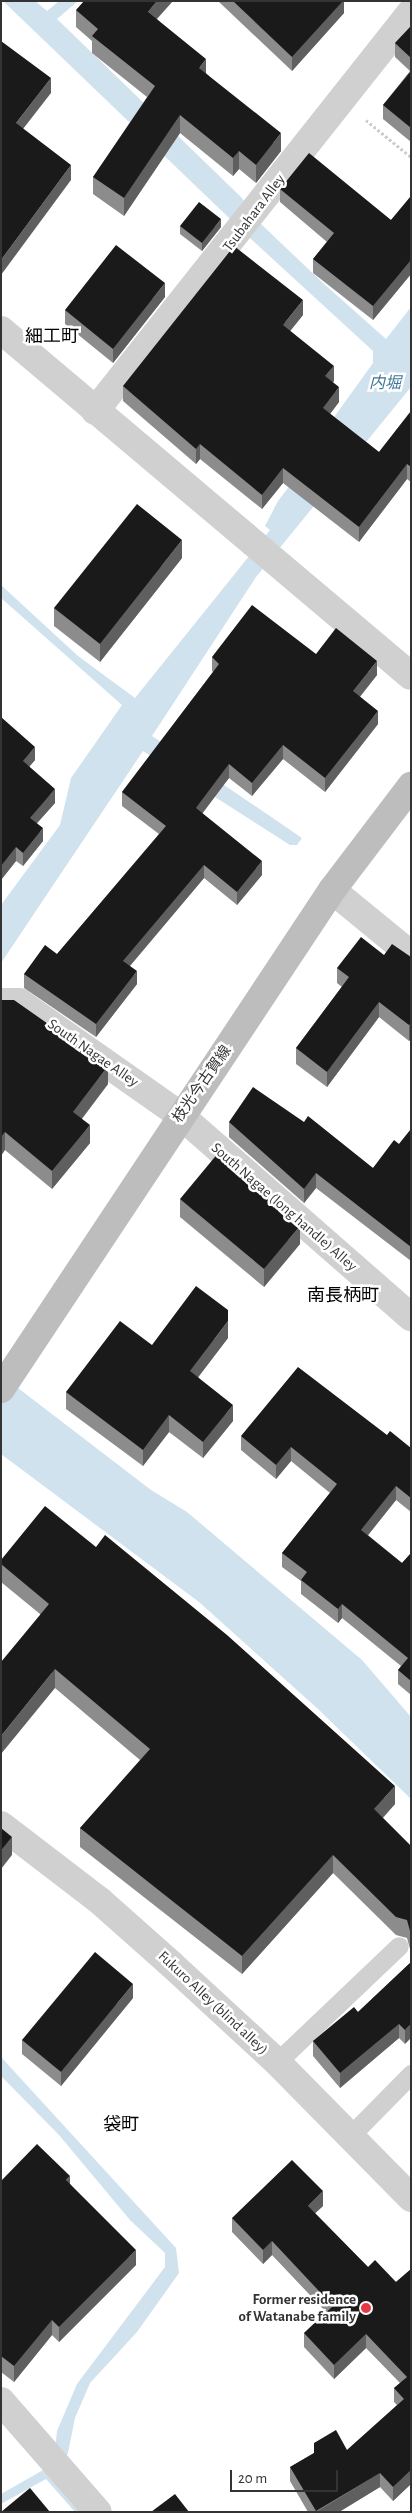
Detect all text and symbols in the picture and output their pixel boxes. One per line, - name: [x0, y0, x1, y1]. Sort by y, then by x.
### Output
- street label: Tsubahara Alley: [219, 171, 289, 255]
- district label: 細工町: [25, 326, 79, 348]
- water label: 内堀: [369, 373, 401, 393]
- street label: South Nagae Alley: [44, 1015, 142, 1091]
- street label: 枝光今古賀線: [169, 1042, 235, 1126]
- street label: South Nagae (long handle) Alley: [207, 1139, 361, 1275]
- district label: 南長柄町: [307, 1285, 379, 1307]
- street label: Fukuro Alley (blind alley): [154, 1947, 272, 2059]
- district label: 袋町: [103, 2114, 139, 2136]
- place label: Former residence of Watanabe family: [239, 2290, 356, 2325]
- marker: Former residence of Watanabe family: [360, 2302, 372, 2314]
- scale bar: [232, 2460, 340, 2492]
- text: 20 m: [238, 2471, 267, 2486]

